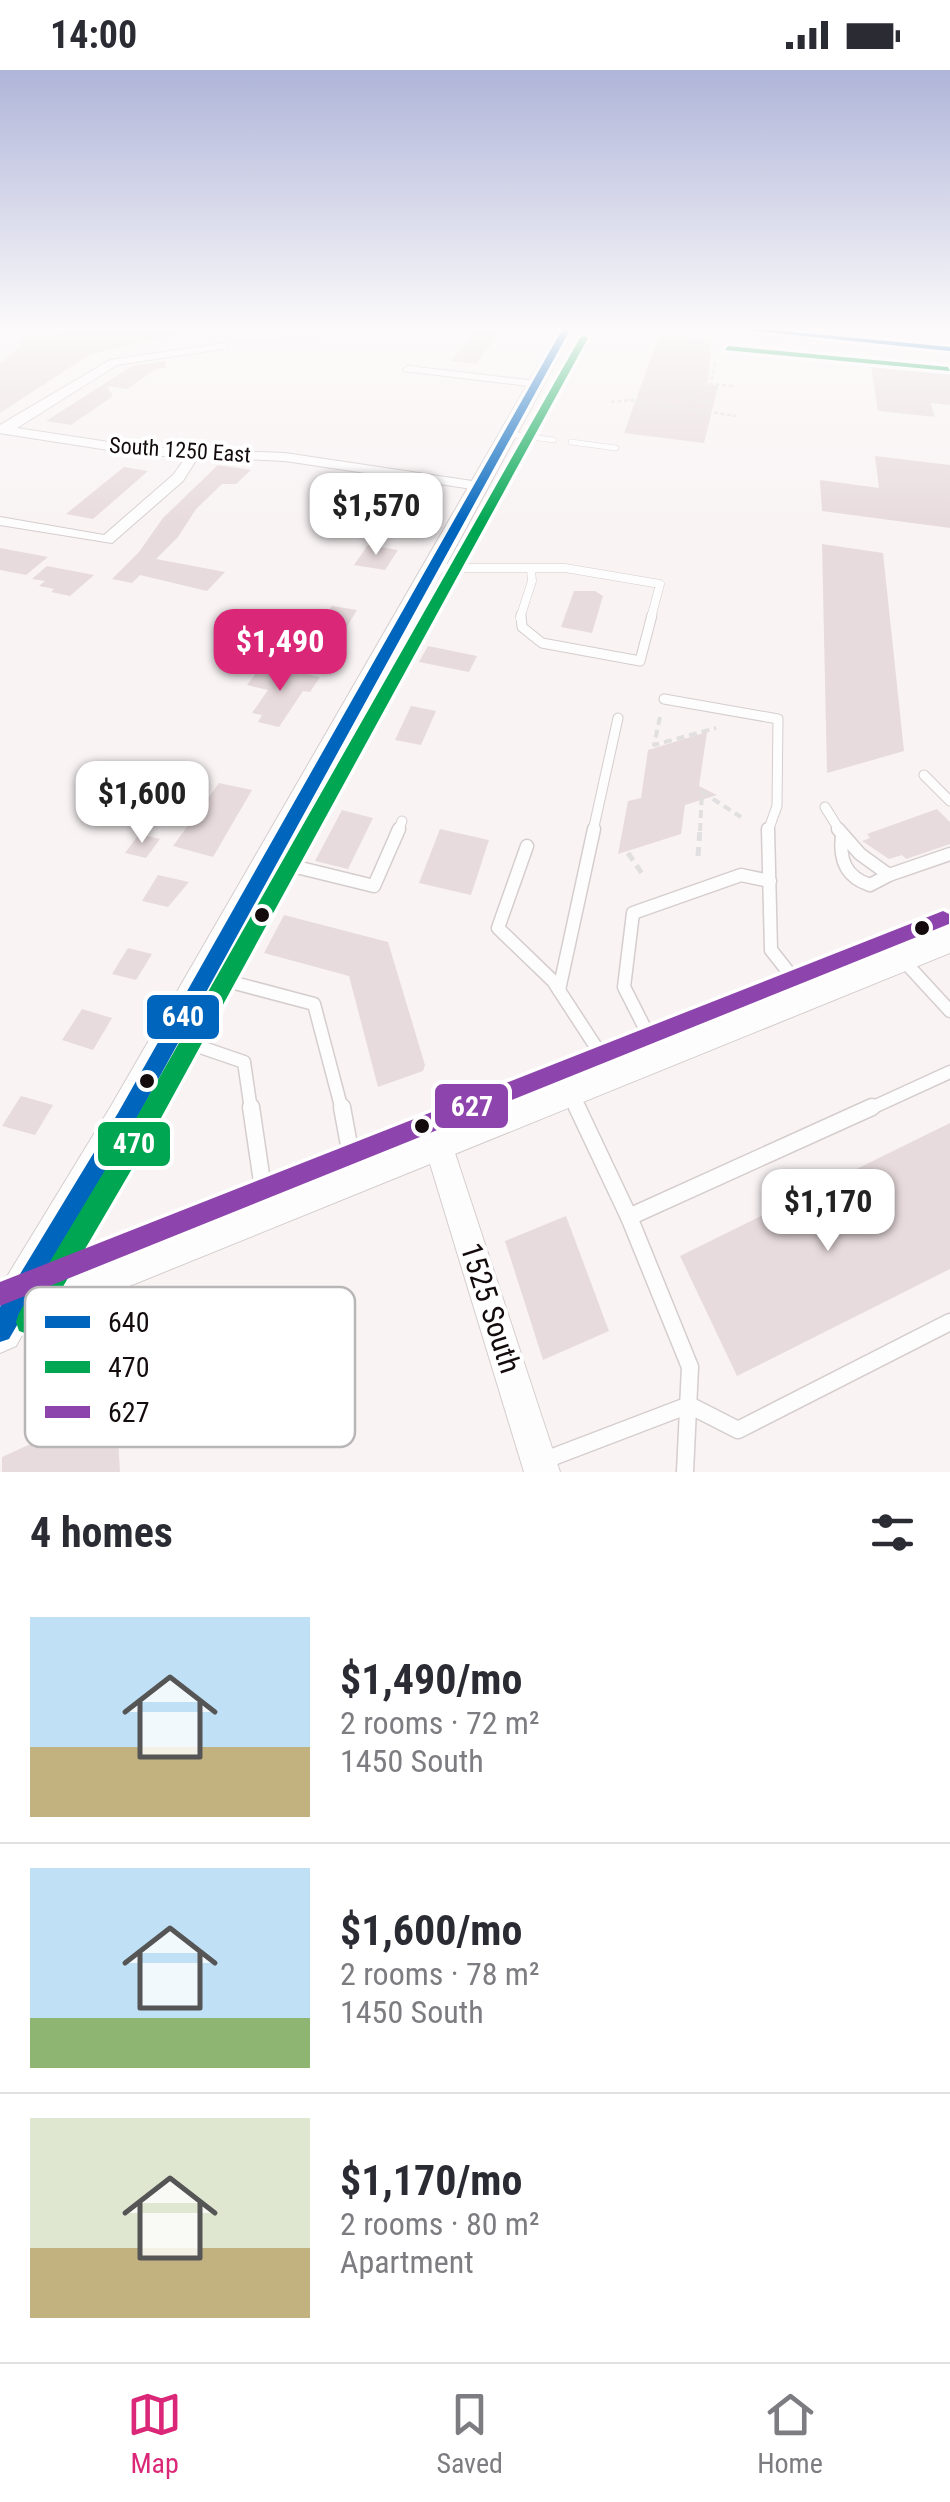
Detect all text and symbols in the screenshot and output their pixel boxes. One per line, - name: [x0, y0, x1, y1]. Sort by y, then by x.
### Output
- text: 14:00: [50, 13, 137, 57]
- street label: South 1250 East: [108, 433, 252, 467]
- pin: $1,570: [295, 473, 457, 558]
- text: $1,570: [332, 486, 420, 524]
- pin: $1,490: [199, 609, 361, 694]
- text: $1,490: [236, 622, 324, 660]
- pin: $1,600: [61, 761, 223, 846]
- text: $1,600: [98, 774, 186, 812]
- unlabelled marker: [252, 905, 272, 925]
- unlabelled marker: [912, 918, 932, 938]
- line badge: 640: [145, 993, 221, 1041]
- text: 640: [162, 1000, 204, 1033]
- unlabelled marker: [137, 1071, 157, 1091]
- line badge: 627: [433, 1082, 510, 1130]
- text: 627: [451, 1090, 493, 1123]
- unlabelled marker: [412, 1116, 432, 1136]
- line badge: 470: [96, 1120, 172, 1168]
- text: 470: [113, 1127, 155, 1160]
- pin: $1,170: [747, 1169, 909, 1254]
- text: $1,170: [784, 1182, 872, 1220]
- street label: 1525 South: [454, 1239, 528, 1377]
- legend: [25, 1287, 355, 1447]
- text: 640: [108, 1306, 149, 1339]
- text: 470: [108, 1351, 149, 1384]
- text: 627: [108, 1396, 149, 1429]
- icon: filters: [865, 1505, 920, 1560]
- text: 4 homes: [30, 1508, 173, 1557]
- text: $1,490/mo: [340, 1655, 522, 1704]
- icon: home: [110, 1657, 230, 1777]
- text: 2 rooms · 72 m²: [340, 1704, 539, 1742]
- text: 1450 South: [340, 1742, 484, 1780]
- text: $1,600/mo: [340, 1906, 522, 1955]
- icon: home: [110, 1908, 230, 2028]
- text: 2 rooms · 78 m²: [340, 1955, 539, 1993]
- text: 1450 South: [340, 1993, 484, 2031]
- text: $1,170/mo: [340, 2156, 522, 2205]
- icon: home: [110, 2158, 230, 2278]
- text: 2 rooms · 80 m²: [340, 2205, 539, 2243]
- text: Apartment: [340, 2243, 474, 2281]
- tab: Map: [127, 2387, 182, 2480]
- tab: Saved: [436, 2387, 503, 2480]
- tab: Home: [757, 2387, 823, 2480]

